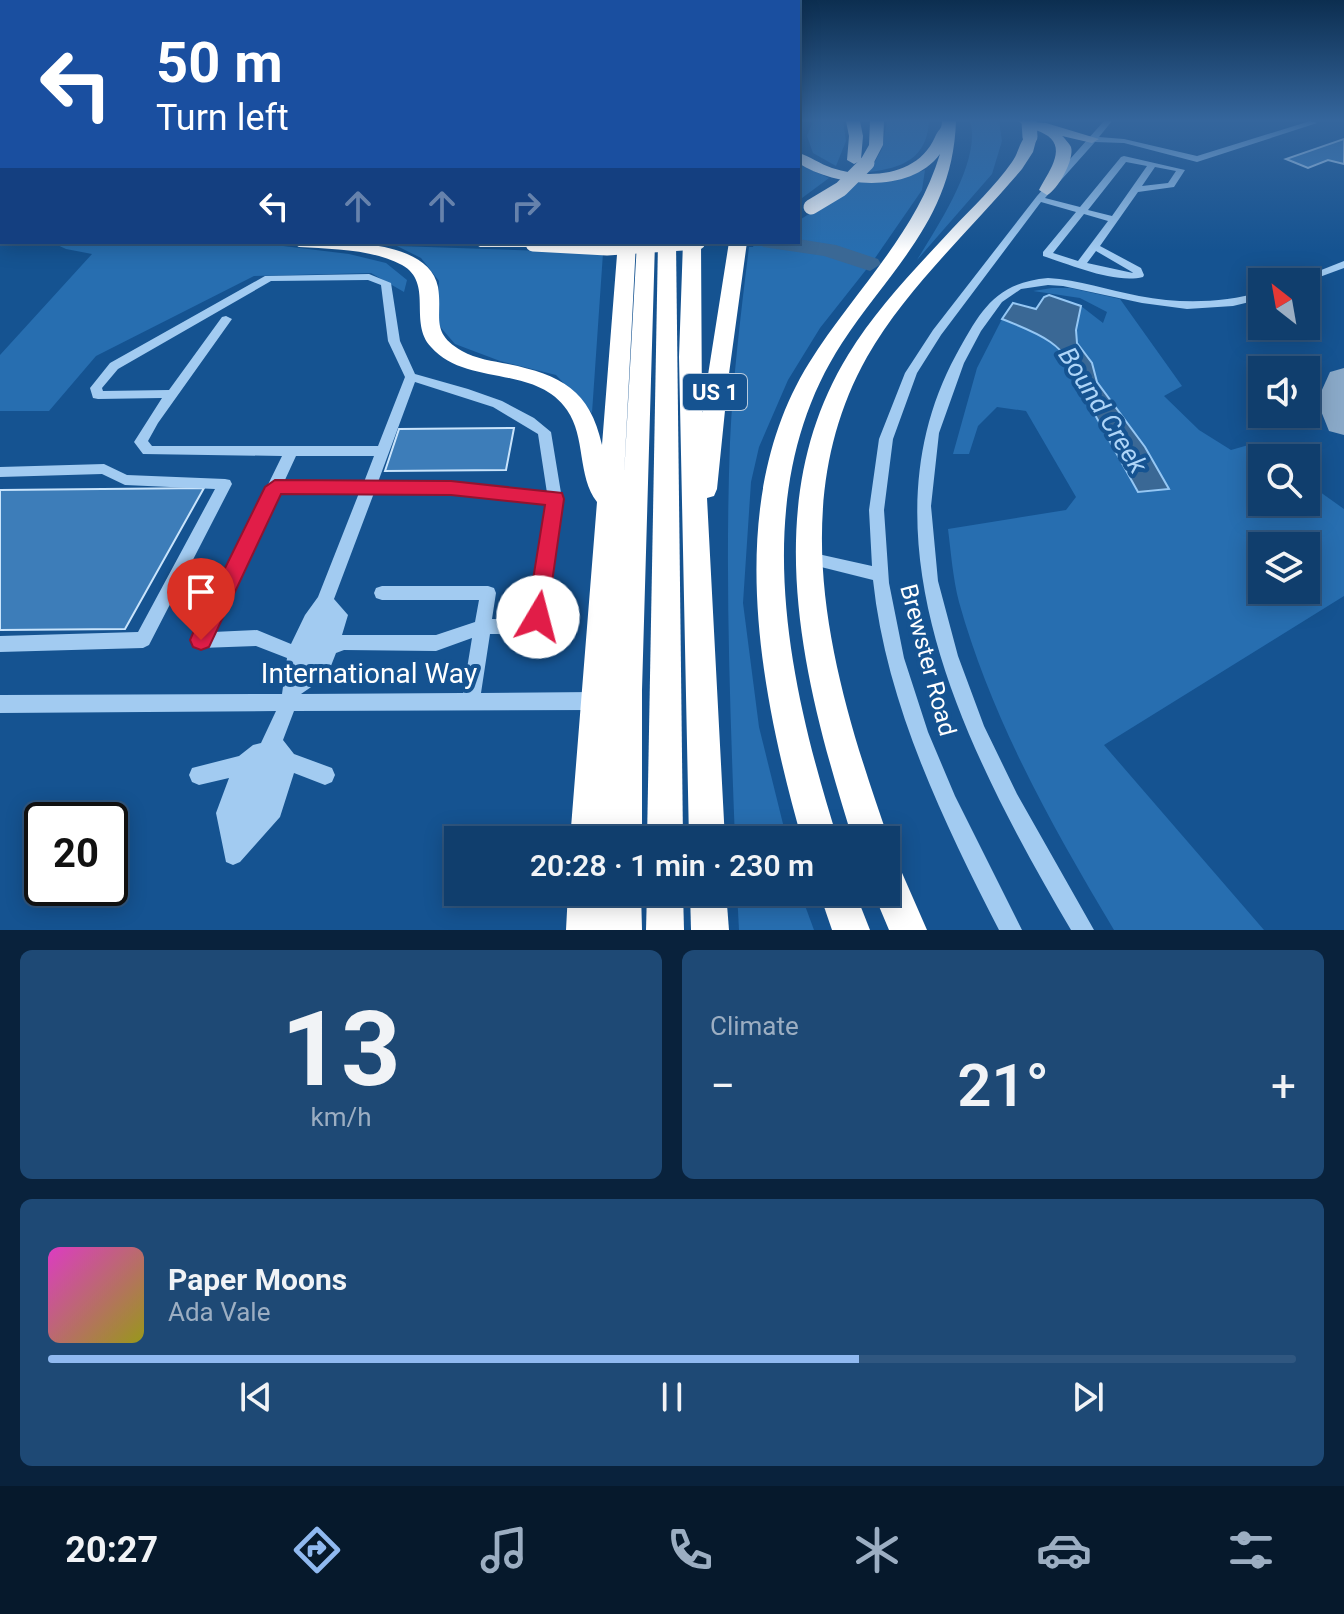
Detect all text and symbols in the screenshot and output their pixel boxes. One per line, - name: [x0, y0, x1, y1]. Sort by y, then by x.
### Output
- text: 50 m: [156, 30, 283, 96]
- icon: left: [24, 32, 128, 136]
- text: Turn left: [156, 97, 289, 139]
- icon: left: [252, 184, 296, 228]
- icon: ahead: [336, 184, 380, 228]
- icon: ahead: [420, 184, 464, 228]
- icon: right: [504, 184, 548, 228]
- north arrow: [1248, 268, 1320, 340]
- map controls: [1248, 268, 1320, 604]
- water label: Bound Creek: [1052, 342, 1154, 480]
- button: sound: [1248, 356, 1320, 428]
- road number: US 1: [683, 374, 747, 410]
- button: search: [1248, 444, 1320, 516]
- button: layers: [1248, 532, 1320, 604]
- pin: [167, 558, 235, 640]
- icon: arrive: [179, 570, 223, 614]
- position arrow: [496, 575, 580, 659]
- street label: Brewster Road: [894, 581, 962, 739]
- street label: International Way: [261, 657, 477, 690]
- speed limit sign: 20: [24, 802, 128, 906]
- text: 20:28 · 1 min · 230 m: [530, 848, 814, 883]
- text: 13: [281, 989, 401, 1110]
- text: Climate: [710, 1011, 799, 1041]
- text: 21°: [957, 1050, 1049, 1121]
- text: −: [710, 1060, 735, 1112]
- text: +: [1271, 1060, 1296, 1112]
- text: km/h: [310, 1102, 372, 1132]
- text: Paper Moons: [168, 1262, 347, 1297]
- text: Ada Vale: [168, 1297, 270, 1327]
- icon: previous: [234, 1375, 278, 1419]
- icon: pause: [650, 1375, 694, 1419]
- icon: next: [1066, 1375, 1110, 1419]
- icon: directions: [289, 1522, 345, 1578]
- icon: music: [476, 1522, 532, 1578]
- icon: phone: [662, 1522, 718, 1578]
- icon: climate: [849, 1522, 905, 1578]
- icon: car: [1036, 1522, 1092, 1578]
- icon: filters: [1223, 1522, 1279, 1578]
- text: 20:27: [65, 1529, 158, 1571]

